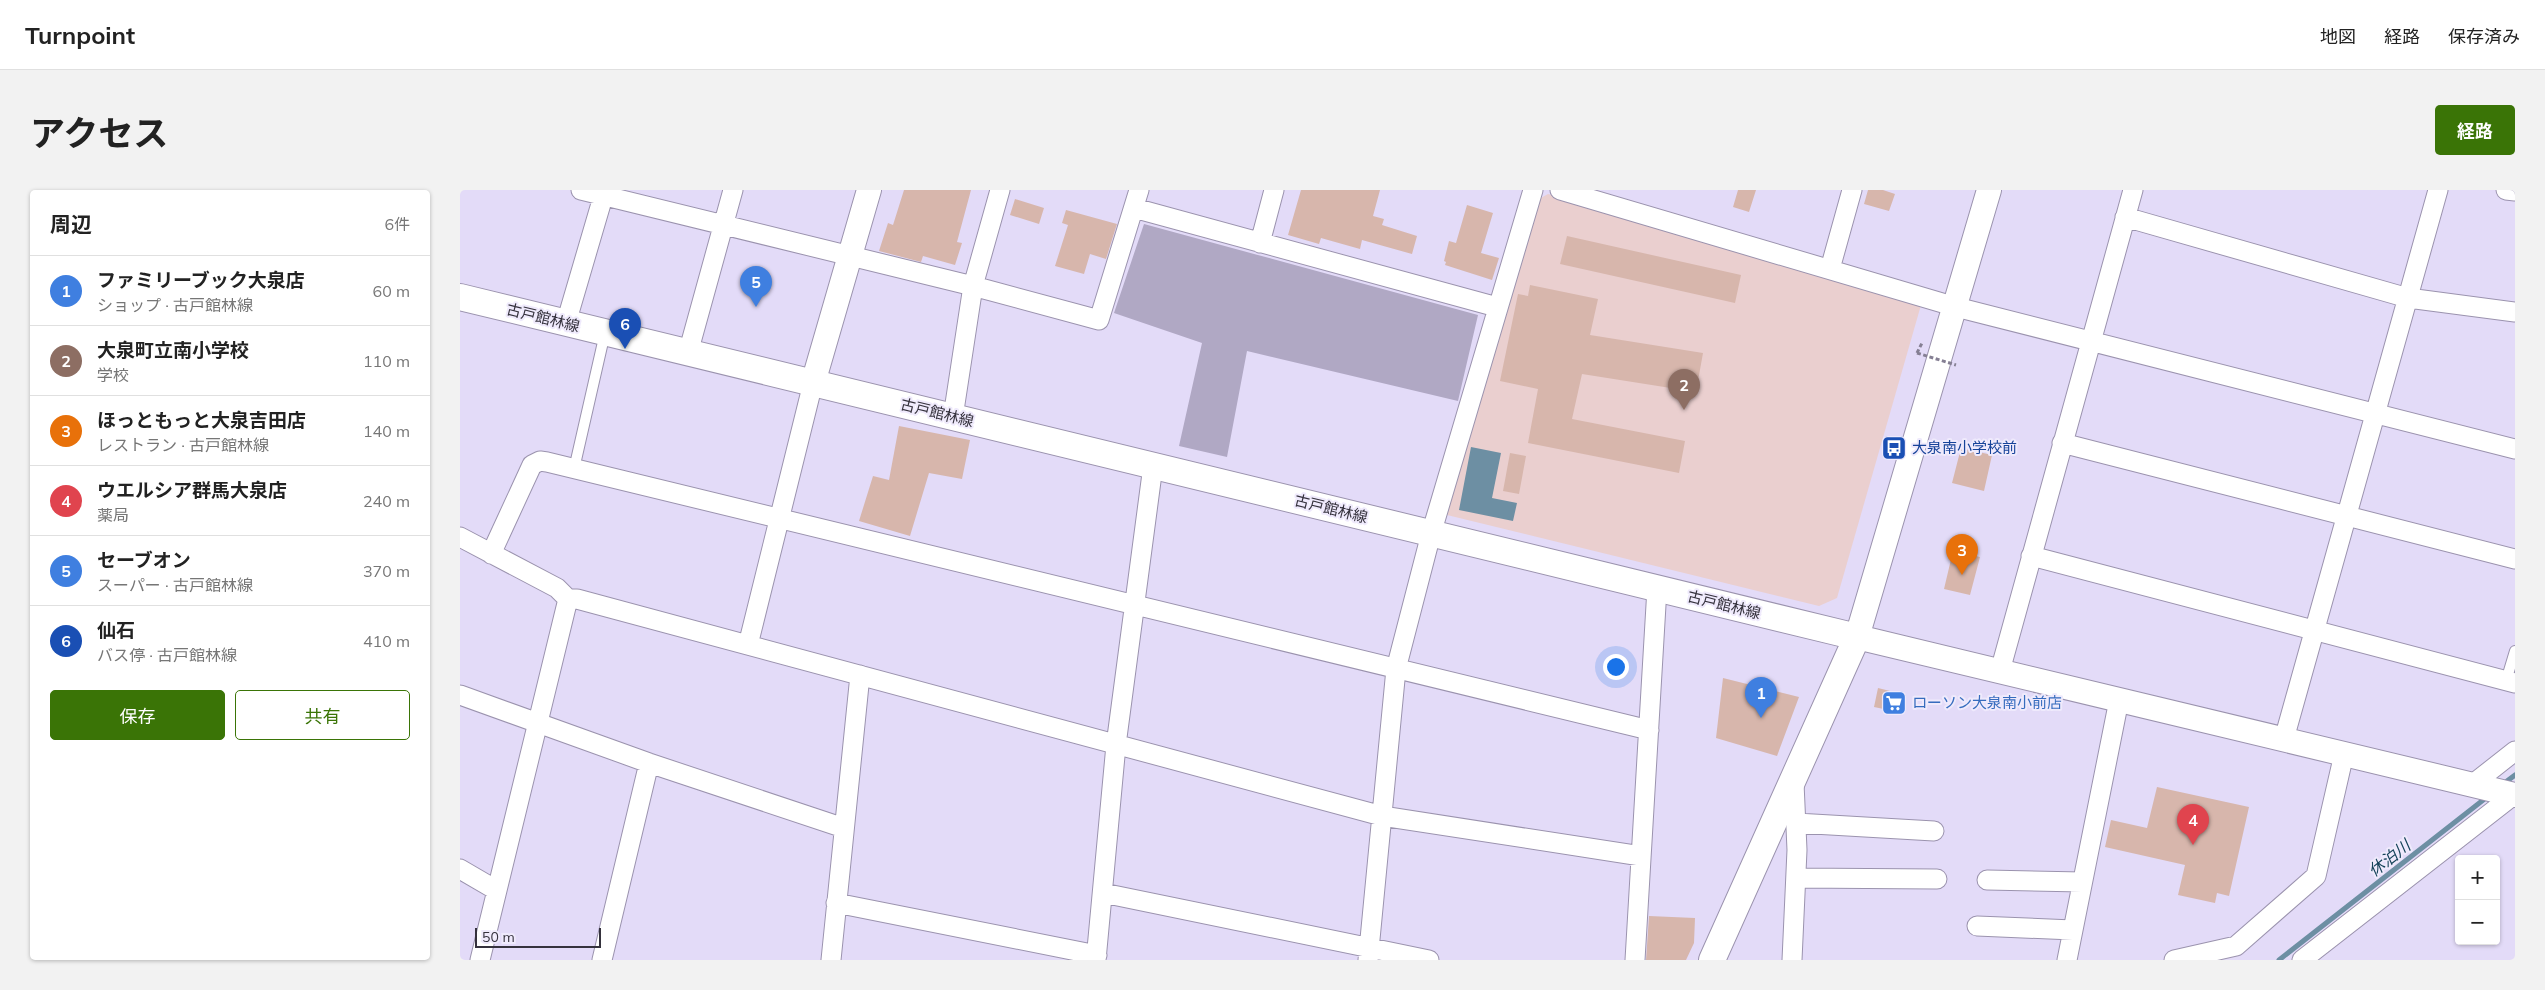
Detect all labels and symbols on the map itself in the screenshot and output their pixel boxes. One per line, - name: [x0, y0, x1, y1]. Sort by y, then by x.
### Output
- pin: 5: [740, 266, 772, 307]
- street label: 古戸館林線: [504, 299, 582, 336]
- pin: 6: [609, 308, 641, 349]
- pin: 2: [1668, 369, 1700, 410]
- street label: 古戸館林線: [898, 394, 976, 431]
- bus stop icon: 大泉南小学校前: [1881, 435, 1907, 461]
- place label: 大泉南小学校前: [1912, 438, 2017, 457]
- street label: 古戸館林線: [1292, 490, 1370, 527]
- pin: 3: [1946, 534, 1978, 575]
- street label: 古戸館林線: [1685, 586, 1763, 623]
- your location: [1603, 654, 1629, 680]
- pin: 1: [1745, 677, 1777, 718]
- supermarket icon: ローソン大泉南小前店: [1881, 690, 1907, 716]
- place label: ローソン大泉南小前店: [1912, 693, 2062, 712]
- pin: 4: [2177, 804, 2209, 845]
- water label: 休泊川: [2364, 834, 2416, 881]
- scale bar: [475, 925, 601, 948]

